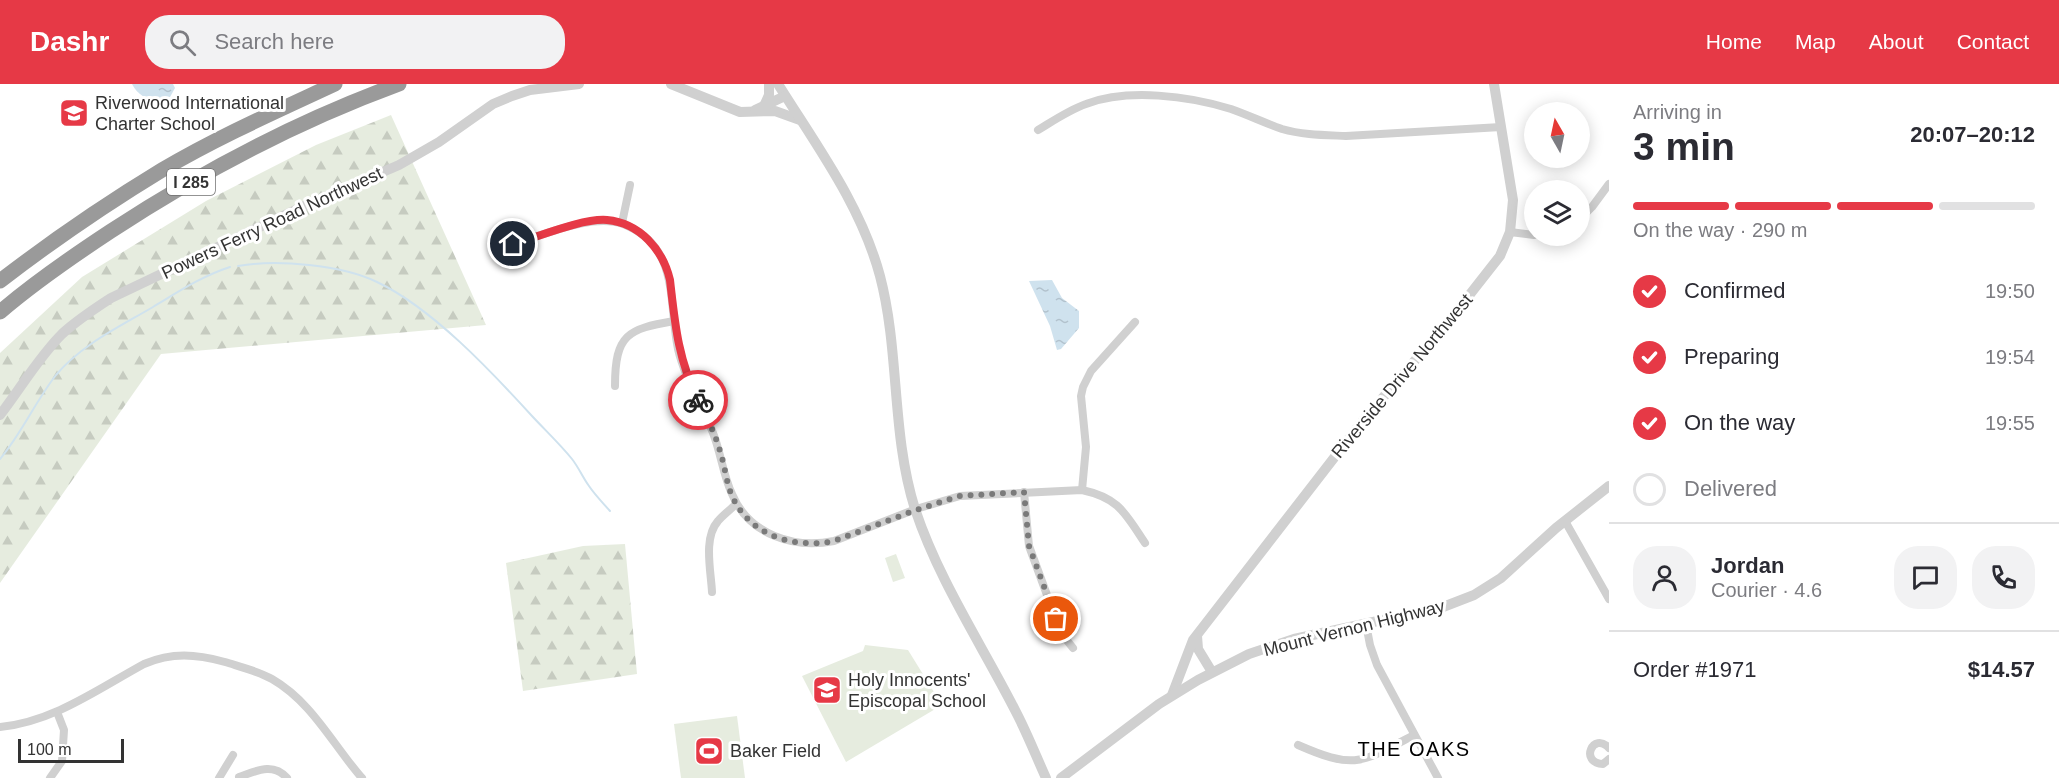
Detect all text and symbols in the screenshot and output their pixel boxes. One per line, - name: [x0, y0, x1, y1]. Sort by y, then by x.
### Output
- search box: [145, 15, 565, 69]
- text: Dashr: [30, 26, 109, 57]
- icon: search: [166, 26, 199, 59]
- text: Search here: [214, 29, 334, 54]
- text: Home: [1706, 30, 1762, 53]
- text: Map: [1795, 30, 1836, 53]
- text: About: [1869, 30, 1924, 53]
- text: Contact: [1957, 30, 2029, 53]
- place label: Riverwood International Charter School: [95, 93, 284, 134]
- school or university icon: Riverwood International Charter School: [58, 97, 90, 129]
- text: Arriving in: [1633, 101, 1722, 123]
- north arrow: [1524, 102, 1590, 168]
- map controls: [1524, 102, 1590, 246]
- text: 20:07–20:12: [1910, 122, 2035, 147]
- text: 3 min: [1633, 125, 1735, 168]
- street label: Powers Ferry Road Northwest: [159, 163, 385, 283]
- road number: I 285: [167, 169, 215, 195]
- button: layers: [1524, 180, 1590, 246]
- pin: [487, 218, 538, 269]
- text: On the way · 290 m: [1633, 219, 1808, 241]
- icon: home: [496, 227, 529, 260]
- icon: check: [1633, 275, 1666, 308]
- text: Confirmed: [1684, 278, 1785, 303]
- text: 19:50: [1985, 280, 2035, 302]
- street label: Riverside Drive Northwest: [1327, 290, 1477, 462]
- icon: check: [1633, 341, 1666, 374]
- text: Preparing: [1684, 344, 1779, 369]
- text: 19:54: [1985, 346, 2035, 368]
- courier: [668, 370, 728, 430]
- icon: bike: [682, 384, 715, 417]
- icon: check: [1633, 407, 1666, 440]
- text: On the way: [1684, 410, 1795, 435]
- text: 19:55: [1985, 412, 2035, 434]
- text: Delivered: [1684, 476, 1777, 501]
- button: person: [1633, 546, 1696, 609]
- button: chat: [1894, 546, 1957, 609]
- button: phone: [1972, 546, 2035, 609]
- text: Jordan: [1711, 553, 1784, 578]
- text: Courier · 4.6: [1711, 579, 1822, 601]
- pin: [1030, 593, 1081, 644]
- street label: Mount Vernon Highway: [1261, 596, 1447, 660]
- icon: bag: [1039, 602, 1072, 635]
- text: Order #1971: [1633, 657, 1757, 682]
- text: $14.57: [1968, 657, 2035, 682]
- place label: Holy Innocents' Episcopal School: [848, 670, 986, 711]
- school or university icon: Holy Innocents' Episcopal School: [811, 674, 843, 706]
- sports icon: Baker Field: [693, 735, 725, 767]
- scale bar: [18, 736, 124, 764]
- district label: THE OAKS: [1357, 738, 1471, 760]
- text: 100 m: [27, 741, 71, 758]
- place label: Baker Field: [730, 741, 821, 761]

